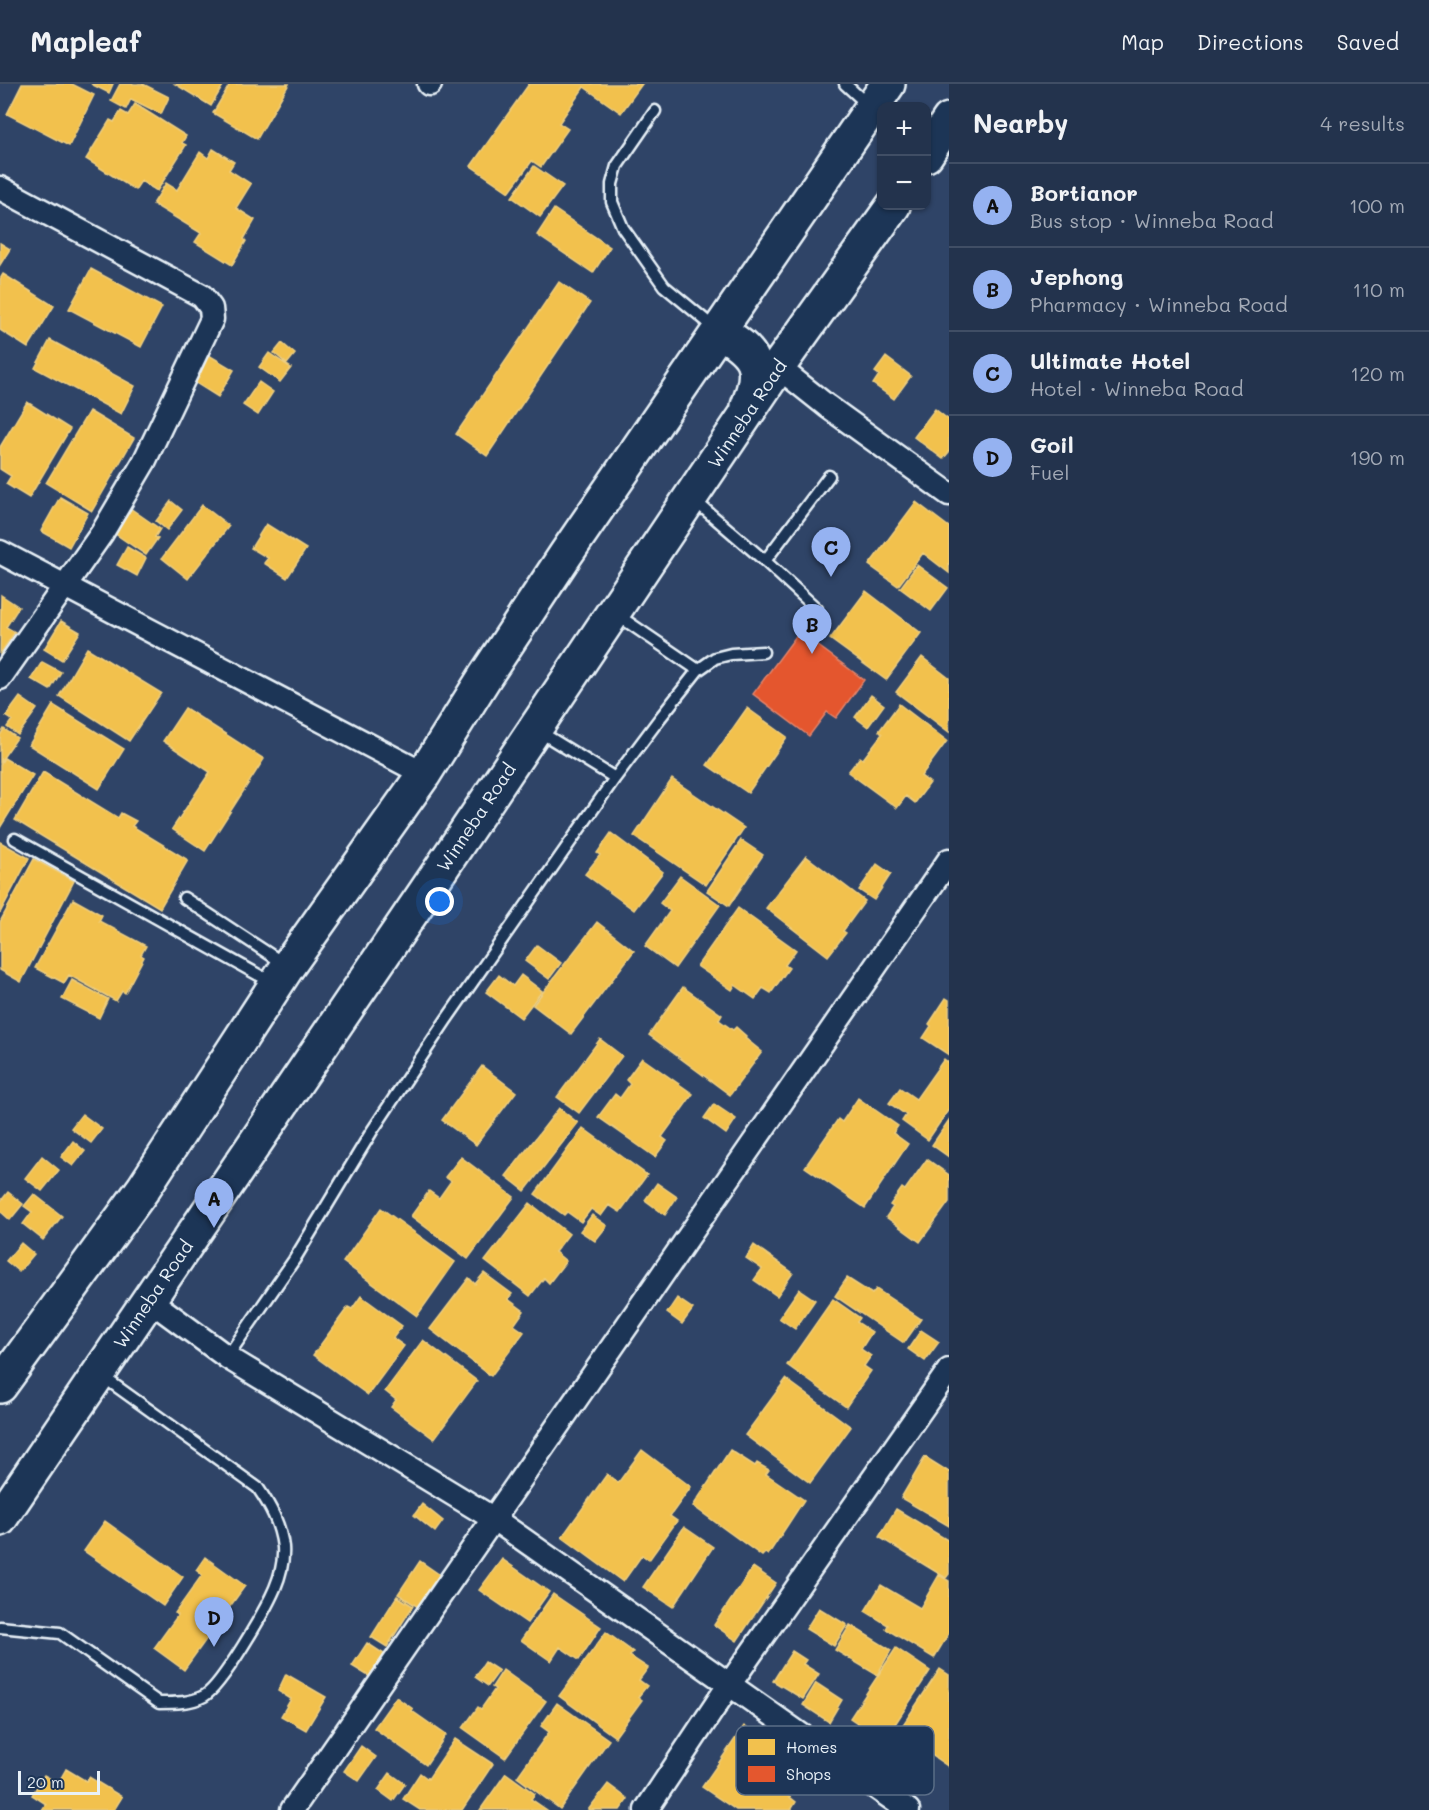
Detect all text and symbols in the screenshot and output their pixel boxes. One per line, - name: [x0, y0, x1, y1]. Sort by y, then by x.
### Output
- text: Mapleaf: [30, 23, 141, 59]
- text: Map: [1121, 28, 1164, 55]
- text: Directions: [1197, 28, 1304, 55]
- text: Saved: [1337, 28, 1399, 55]
- map controls: [877, 102, 931, 210]
- button: +: [877, 102, 931, 156]
- text: Nearby: [973, 106, 1068, 140]
- text: 4 results: [1320, 110, 1405, 136]
- button: −: [877, 156, 931, 210]
- text: Bortianor: [1030, 178, 1138, 207]
- text: A: [986, 192, 999, 218]
- text: 100 m: [1349, 192, 1405, 218]
- text: Bus stop · Winneba Road: [1030, 207, 1273, 233]
- text: Jephong: [1030, 262, 1123, 291]
- text: B: [986, 276, 999, 302]
- text: 110 m: [1352, 276, 1405, 302]
- text: Pharmacy · Winneba Road: [1030, 291, 1288, 317]
- text: Ultimate Hotel: [1030, 346, 1190, 375]
- street label: Winneba Road: [702, 355, 792, 472]
- text: C: [985, 360, 1000, 386]
- text: 120 m: [1350, 360, 1405, 386]
- text: Hotel · Winneba Road: [1030, 375, 1243, 401]
- text: Goil: [1030, 430, 1074, 459]
- text: D: [985, 444, 1000, 470]
- text: 190 m: [1350, 444, 1405, 470]
- text: Fuel: [1030, 459, 1070, 485]
- pin: C: [812, 528, 850, 577]
- pin: B: [792, 604, 832, 654]
- street label: Winneba Road: [431, 758, 521, 876]
- your location: [425, 887, 454, 916]
- pin: A: [194, 1178, 234, 1228]
- street label: Winneba Road: [107, 1235, 198, 1353]
- pin: D: [194, 1598, 234, 1647]
- legend: [736, 1726, 934, 1795]
- text: Homes: [786, 1736, 837, 1757]
- text: Shops: [786, 1763, 831, 1784]
- scale bar: [18, 1768, 100, 1796]
- text: 20 m: [27, 1771, 64, 1792]

